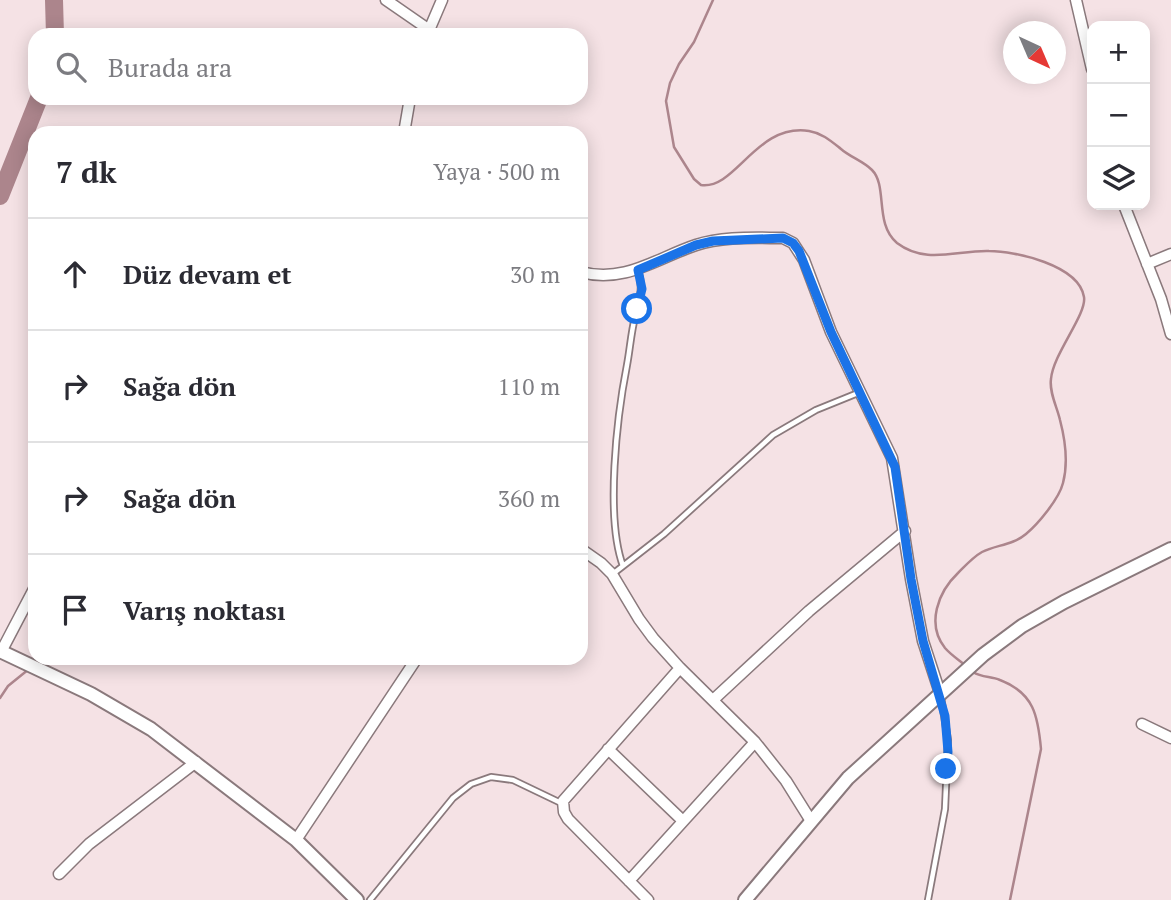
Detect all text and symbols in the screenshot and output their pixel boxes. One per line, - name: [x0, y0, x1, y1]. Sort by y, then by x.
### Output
- north arrow: [1003, 21, 1066, 84]
- map controls: [1087, 21, 1150, 210]
- button: +: [1087, 21, 1150, 84]
- search box: [28, 28, 588, 105]
- icon: search: [52, 48, 90, 86]
- text: Burada ara: [108, 50, 232, 84]
- button: −: [1087, 84, 1150, 147]
- button: layers: [1087, 147, 1150, 210]
- text: 7 dk: [56, 152, 117, 192]
- text: Yaya · 500 m: [433, 156, 560, 187]
- icon: ahead: [56, 255, 94, 293]
- text: Düz devam et: [123, 257, 292, 291]
- text: 30 m: [510, 259, 560, 290]
- route start: [621, 293, 652, 324]
- icon: right: [56, 367, 94, 405]
- text: Sağa dön: [123, 369, 236, 403]
- text: 110 m: [498, 371, 560, 402]
- icon: right: [56, 479, 94, 517]
- text: Sağa dön: [123, 481, 236, 515]
- text: 360 m: [498, 483, 560, 514]
- icon: arrive: [56, 591, 94, 629]
- text: Varış noktası: [123, 593, 286, 627]
- route end: [930, 753, 961, 784]

